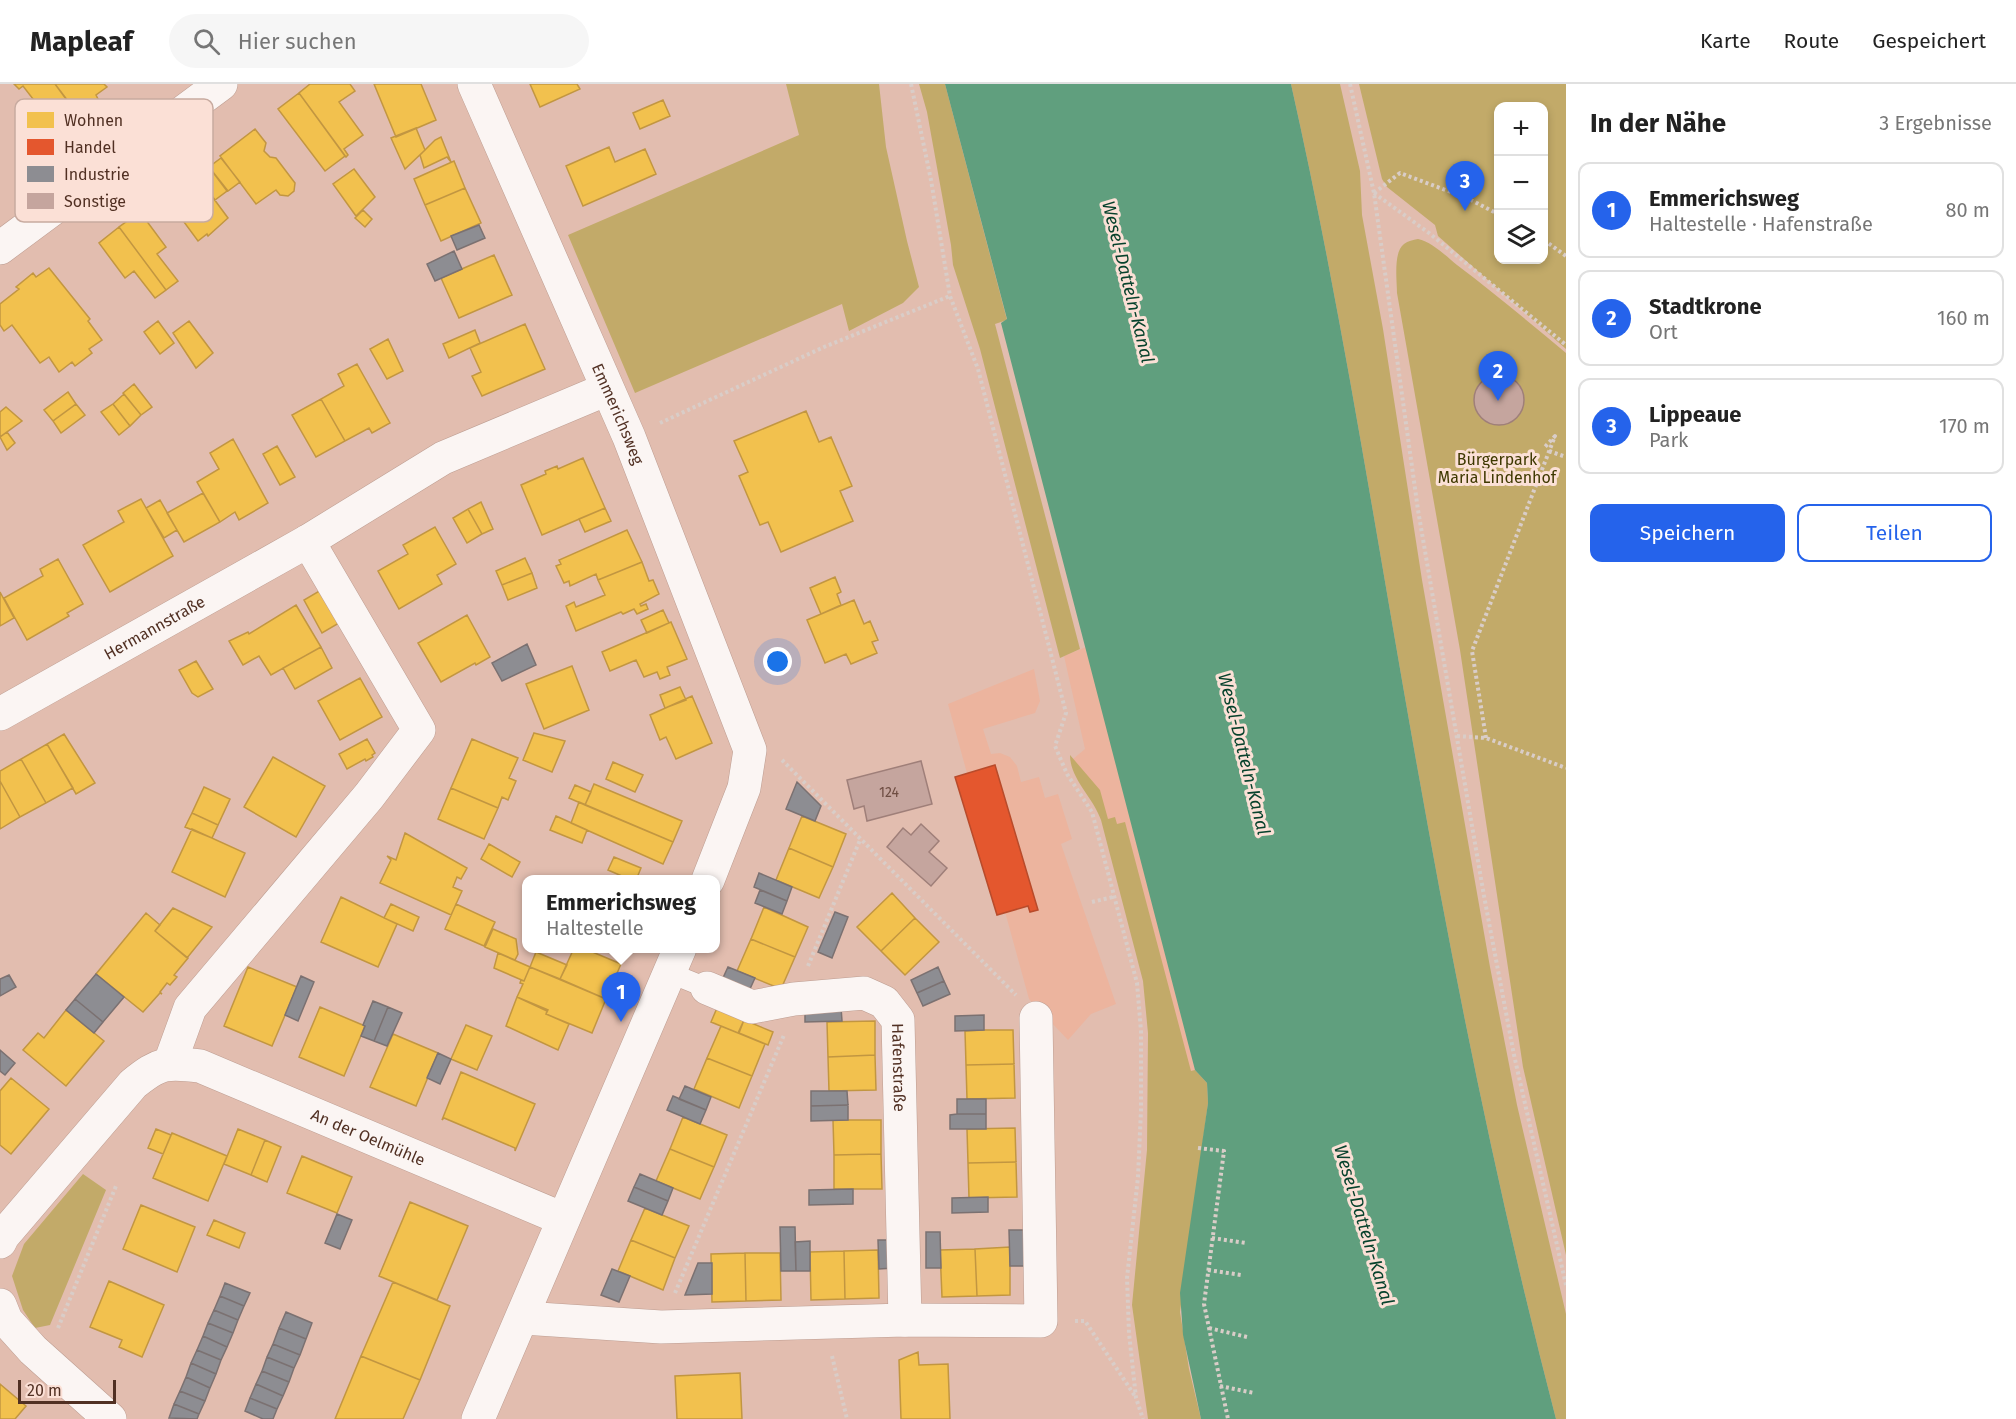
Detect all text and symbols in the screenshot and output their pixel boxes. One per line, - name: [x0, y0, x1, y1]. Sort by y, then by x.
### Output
- search box: [169, 14, 589, 68]
- text: Mapleaf: [30, 25, 133, 58]
- icon: search: [190, 25, 223, 58]
- text: Hier suchen: [238, 28, 357, 55]
- text: Karte: [1700, 28, 1751, 54]
- text: Route: [1784, 28, 1839, 54]
- text: Gespeichert: [1872, 28, 1986, 54]
- legend: [15, 99, 213, 222]
- map controls: [1494, 102, 1548, 264]
- button: +: [1494, 102, 1548, 156]
- text: In der Nähe: [1590, 108, 1726, 139]
- text: Wohnen: [64, 111, 123, 130]
- text: 3 Ergebnisse: [1879, 111, 1992, 135]
- text: Handel: [64, 138, 116, 157]
- button: −: [1494, 156, 1548, 210]
- pin: 3: [1446, 162, 1484, 211]
- text: Industrie: [64, 165, 130, 184]
- text: Emmerichsweg: [1649, 185, 1799, 212]
- text: Sonstige: [64, 192, 126, 211]
- text: 1: [1607, 198, 1616, 222]
- text: 80 m: [1945, 198, 1990, 222]
- water label: Wesel-Datteln-Kanal: [1097, 199, 1159, 365]
- button: layers: [1494, 210, 1548, 264]
- text: Haltestelle · Hafenstraße: [1649, 212, 1873, 236]
- text: Stadtkrone: [1649, 293, 1762, 320]
- text: 2: [1606, 306, 1617, 330]
- text: 160 m: [1937, 306, 1990, 330]
- text: Ort: [1649, 320, 1678, 344]
- pin: 2: [1478, 352, 1518, 401]
- street label: Emmerichsweg: [588, 360, 648, 468]
- text: Lippeaue: [1649, 401, 1741, 428]
- text: 3: [1606, 414, 1617, 438]
- text: 170 m: [1939, 414, 1990, 438]
- text: Park: [1649, 428, 1688, 452]
- park label: Bürgerpark Maria Lindenhof: [1438, 450, 1558, 487]
- button: Speichern: [1590, 504, 1785, 562]
- button: Teilen: [1797, 504, 1992, 562]
- street label: Hermannstraße: [100, 591, 208, 663]
- your location: [763, 647, 792, 676]
- water label: Wesel-Datteln-Kanal: [1213, 671, 1275, 837]
- house number: 124: [879, 784, 900, 801]
- popup: [522, 875, 720, 953]
- text: Emmerichsweg: [546, 889, 696, 916]
- text: Haltestelle: [546, 916, 644, 940]
- pin: 1: [602, 972, 640, 1022]
- street label: Hafenstraße: [889, 1023, 910, 1112]
- street label: An der Oelmühle: [308, 1105, 428, 1169]
- water label: Wesel-Datteln-Kanal: [1329, 1142, 1399, 1308]
- scale bar: [18, 1377, 116, 1404]
- text: 20 m: [27, 1381, 62, 1400]

